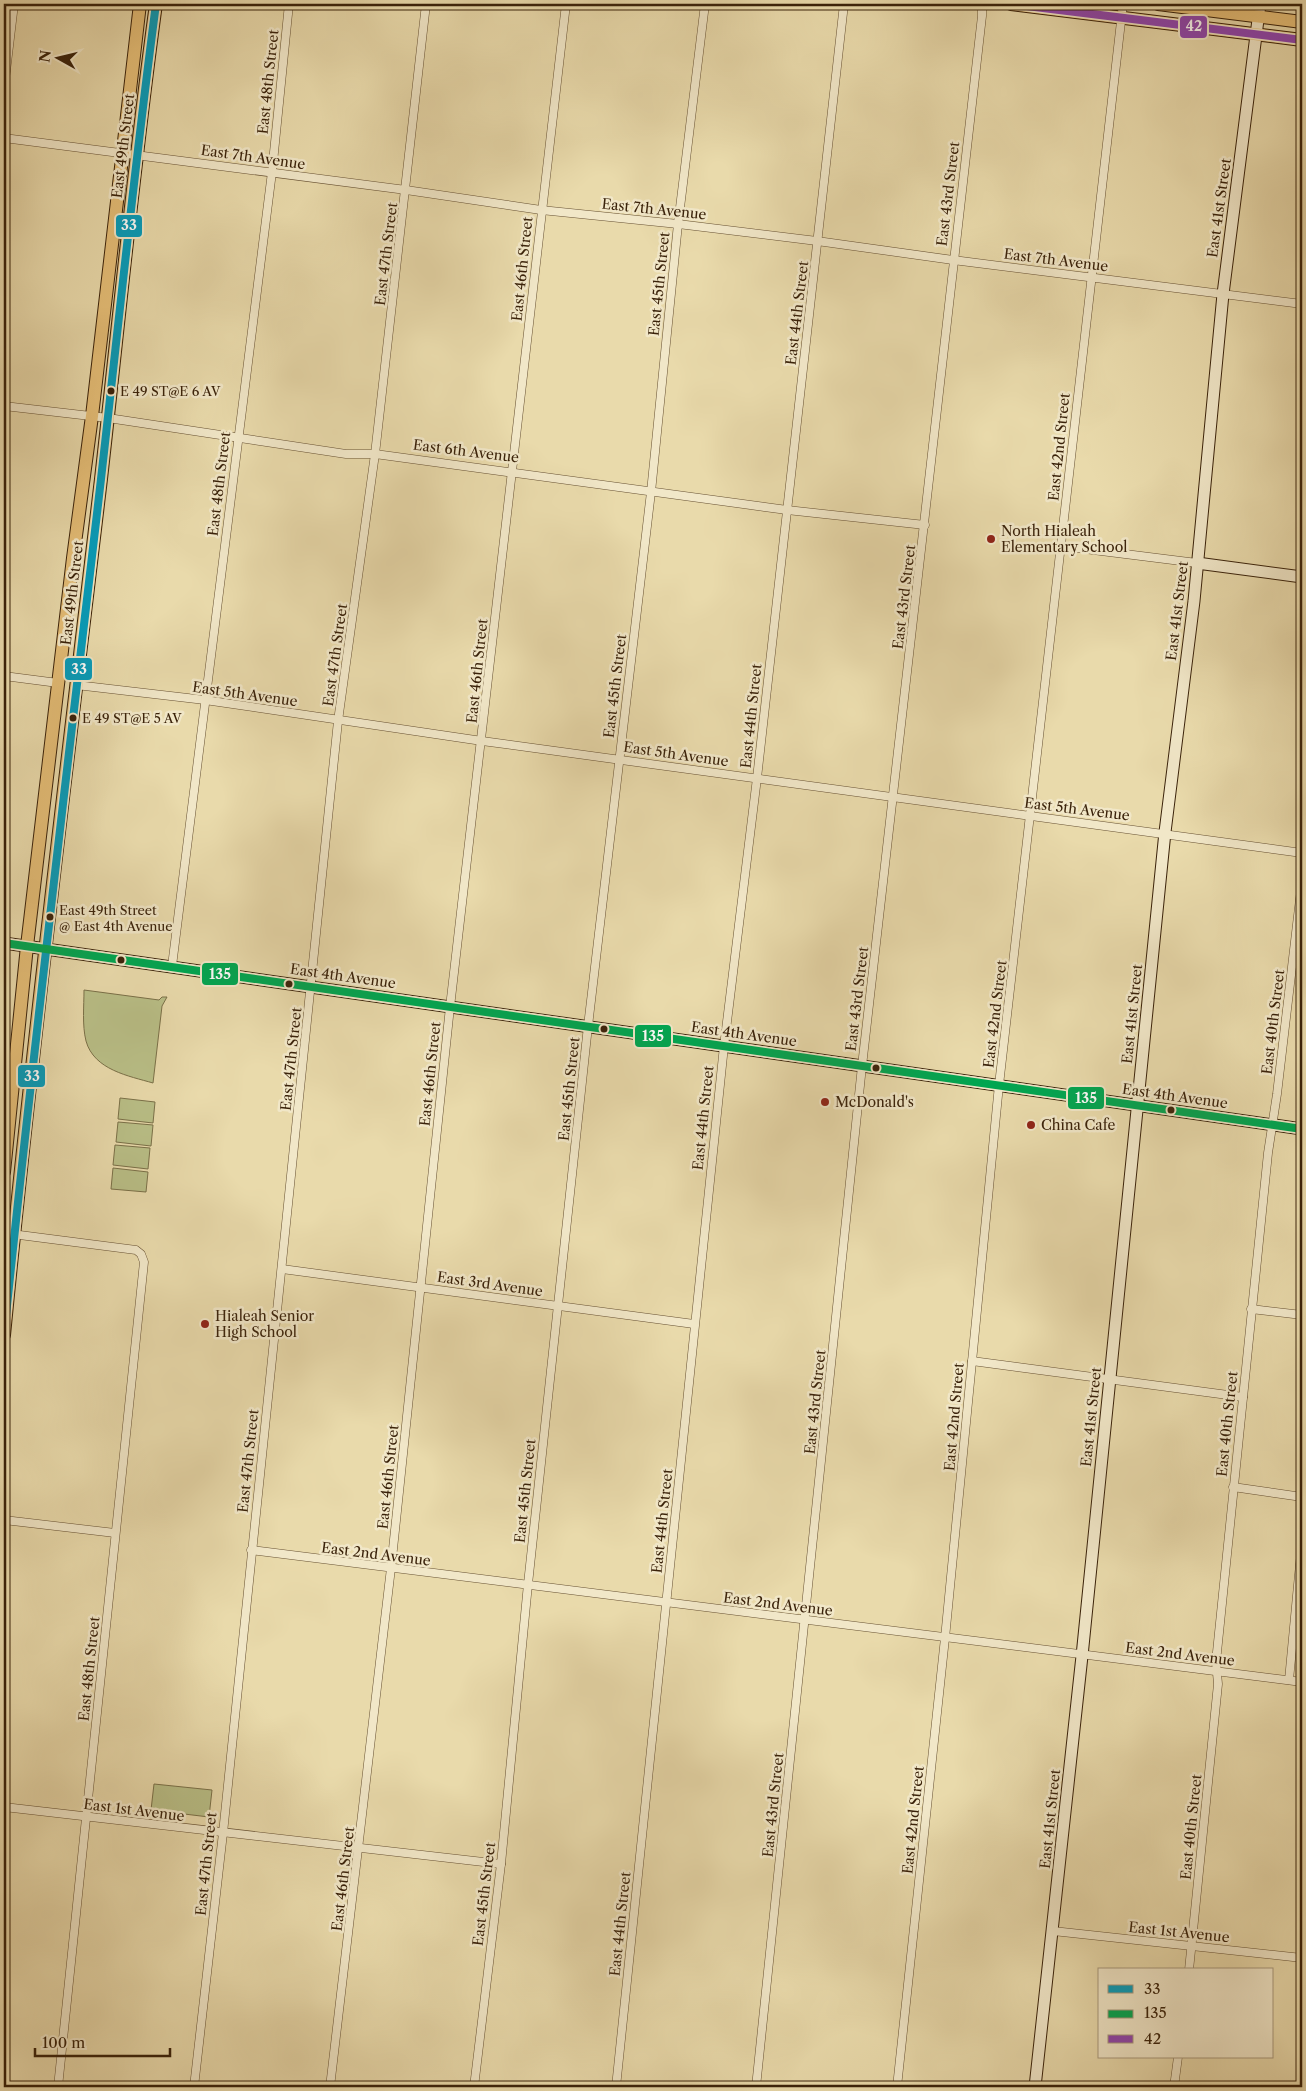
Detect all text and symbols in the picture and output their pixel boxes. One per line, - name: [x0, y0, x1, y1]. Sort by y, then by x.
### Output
- line badge: 42: [1179, 15, 1208, 39]
- text: 42: [1186, 17, 1202, 35]
- street label: East 48th Street: [254, 29, 282, 135]
- north arrow: [32, 32, 82, 82]
- text: N: [35, 49, 55, 63]
- street label: East 49th Street: [108, 93, 138, 199]
- street label: East 7th Avenue: [200, 141, 307, 173]
- street label: East 43rd Street: [933, 141, 963, 247]
- street label: East 41st Street: [1203, 157, 1235, 259]
- street label: East 7th Avenue: [601, 195, 707, 223]
- street label: East 47th Street: [371, 201, 401, 307]
- line badge: 33: [115, 214, 143, 238]
- text: 33: [121, 216, 137, 234]
- street label: East 46th Street: [508, 216, 536, 322]
- street label: East 45th Street: [645, 231, 673, 337]
- street label: East 7th Avenue: [1003, 245, 1109, 275]
- street label: East 44th Street: [782, 260, 812, 366]
- place label: E 49 ST@E 6 AV: [120, 383, 221, 399]
- marker: E 49 ST@E 6 AV: [106, 386, 116, 396]
- street label: East 42nd Street: [1044, 392, 1074, 502]
- street label: East 48th Street: [204, 431, 234, 537]
- street label: East 6th Avenue: [412, 436, 520, 466]
- place label: North Hialeah Elementary School: [1001, 522, 1127, 556]
- marker: North Hialeah Elementary School: [985, 533, 997, 545]
- street label: East 49th Street: [57, 540, 87, 646]
- street label: East 43rd Street: [889, 544, 919, 650]
- street label: East 41st Street: [1162, 560, 1192, 662]
- street label: East 47th Street: [319, 602, 351, 708]
- street label: East 46th Street: [463, 618, 491, 724]
- street label: East 45th Street: [600, 633, 630, 739]
- line badge: 33: [64, 657, 93, 681]
- text: 33: [71, 660, 87, 678]
- street label: East 44th Street: [737, 663, 765, 769]
- street label: East 5th Avenue: [191, 678, 299, 710]
- place label: E 49 ST@E 5 AV: [82, 710, 182, 726]
- marker: E 49 ST@E 5 AV: [68, 713, 78, 723]
- street label: East 5th Avenue: [622, 738, 730, 770]
- street label: East 5th Avenue: [1023, 794, 1131, 824]
- place label: East 49th Street @ East 4th Avenue: [59, 902, 173, 934]
- marker: East 49th Street @ East 4th Avenue: [45, 912, 55, 922]
- street label: East 43rd Street: [842, 946, 872, 1052]
- unlabelled marker: [116, 955, 126, 965]
- street label: East 42nd Street: [979, 959, 1011, 1069]
- street label: East 4th Avenue: [289, 960, 397, 992]
- line badge: 135: [201, 962, 239, 986]
- street label: East 41st Street: [1118, 963, 1146, 1065]
- text: 135: [209, 965, 231, 983]
- street label: East 40th Street: [1258, 968, 1288, 1076]
- unlabelled marker: [284, 979, 294, 989]
- street label: East 47th Street: [277, 1006, 305, 1112]
- street label: East 4th Avenue: [690, 1018, 798, 1050]
- street label: East 46th Street: [416, 1021, 444, 1127]
- unlabelled marker: [599, 1024, 609, 1034]
- line badge: 135: [634, 1024, 672, 1048]
- text: 135: [642, 1027, 664, 1045]
- street label: East 45th Street: [555, 1036, 583, 1142]
- unlabelled marker: [871, 1063, 881, 1073]
- line badge: 33: [17, 1064, 46, 1088]
- street label: East 44th Street: [689, 1065, 717, 1171]
- text: 33: [24, 1067, 40, 1085]
- street label: East 4th Avenue: [1121, 1080, 1229, 1112]
- line badge: 135: [1067, 1086, 1105, 1110]
- text: 135: [1075, 1089, 1097, 1107]
- place label: McDonald's: [835, 1093, 914, 1111]
- marker: McDonald's: [819, 1096, 831, 1108]
- unlabelled marker: [1166, 1105, 1176, 1115]
- place label: China Cafe: [1041, 1116, 1116, 1134]
- marker: China Cafe: [1025, 1119, 1037, 1131]
- street label: East 3rd Avenue: [436, 1268, 544, 1300]
- place label: Hialeah Senior High School: [215, 1307, 314, 1341]
- marker: Hialeah Senior High School: [199, 1318, 211, 1330]
- street label: East 43rd Street: [801, 1349, 829, 1455]
- street label: East 42nd Street: [940, 1362, 968, 1472]
- street label: East 41st Street: [1077, 1366, 1105, 1468]
- street label: East 40th Street: [1213, 1370, 1241, 1478]
- street label: East 47th Street: [234, 1408, 262, 1514]
- street label: East 46th Street: [374, 1424, 402, 1530]
- street label: East 45th Street: [511, 1438, 539, 1544]
- street label: East 44th Street: [648, 1468, 676, 1574]
- street label: East 2nd Avenue: [320, 1538, 432, 1570]
- street label: East 2nd Avenue: [722, 1588, 834, 1620]
- street label: East 48th Street: [75, 1616, 103, 1722]
- street label: East 2nd Avenue: [1124, 1638, 1236, 1670]
- street label: East 43rd Street: [759, 1752, 787, 1858]
- street label: East 42nd Street: [898, 1765, 928, 1875]
- street label: East 41st Street: [1036, 1768, 1064, 1870]
- street label: East 40th Street: [1177, 1773, 1205, 1881]
- street label: East 1st Avenue: [83, 1795, 186, 1825]
- street label: East 47th Street: [192, 1811, 220, 1917]
- street label: East 46th Street: [328, 1826, 358, 1932]
- street label: East 45th Street: [469, 1841, 499, 1947]
- street label: East 44th Street: [606, 1871, 634, 1977]
- street label: East 1st Avenue: [1128, 1918, 1231, 1946]
- legend: [1098, 1968, 1274, 2058]
- text: 33: [1144, 1979, 1161, 1998]
- text: 135: [1144, 2003, 1167, 2022]
- scale bar: [35, 2026, 170, 2058]
- text: 42: [1144, 2029, 1161, 2048]
- text: 100 m: [42, 2033, 85, 2052]

